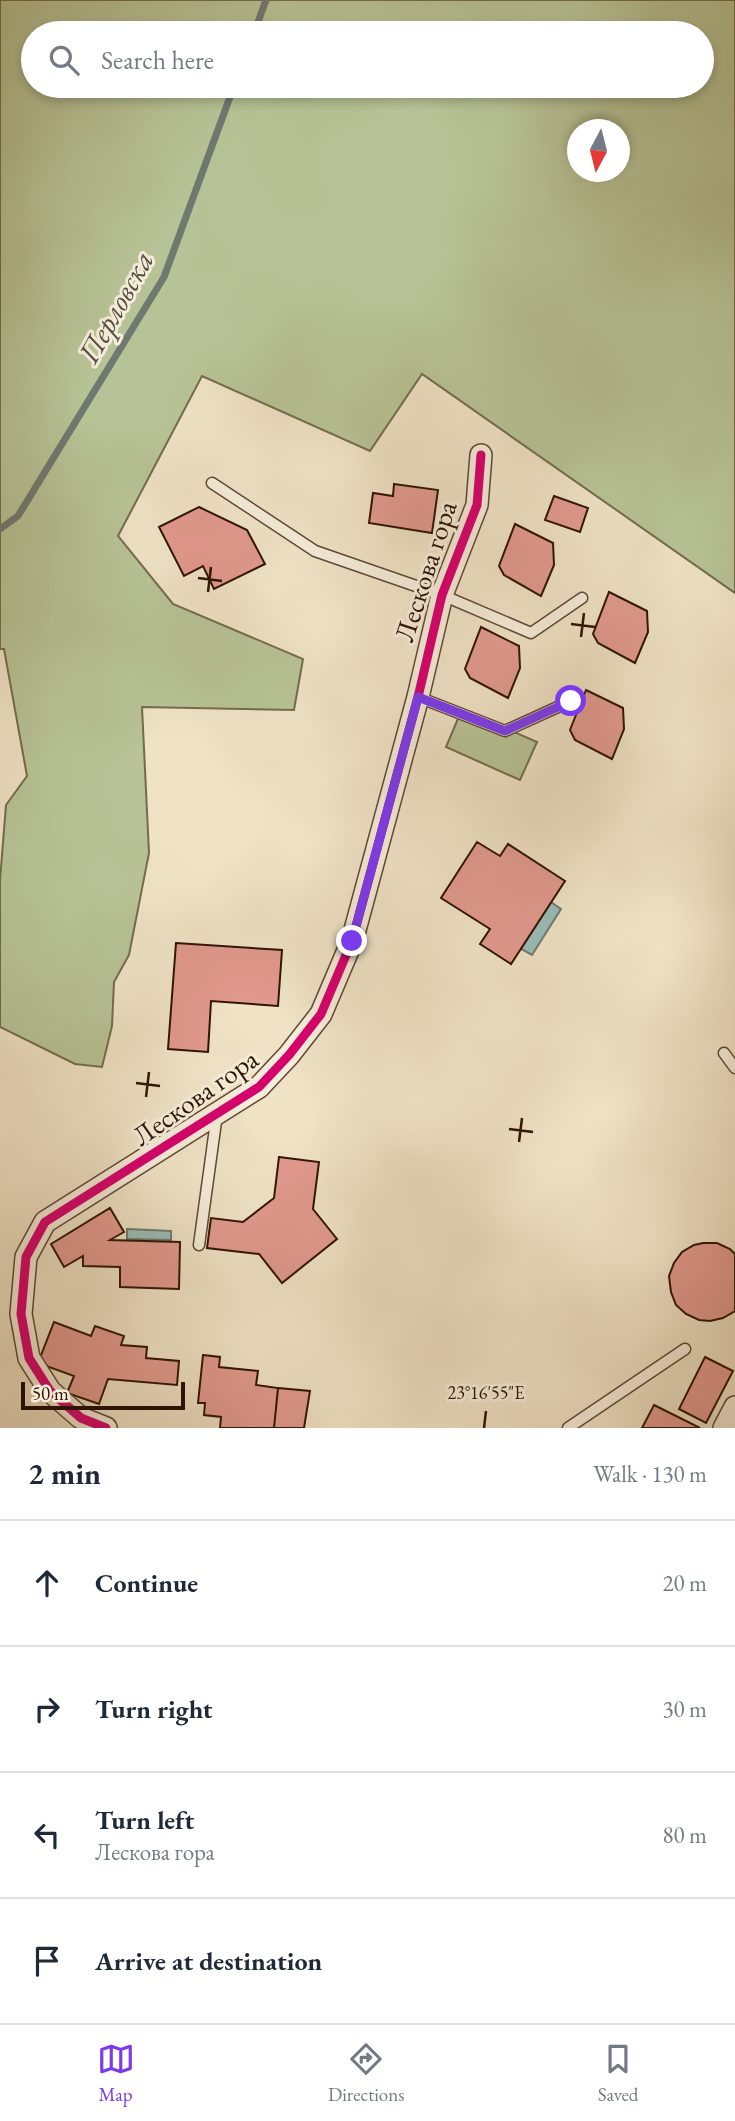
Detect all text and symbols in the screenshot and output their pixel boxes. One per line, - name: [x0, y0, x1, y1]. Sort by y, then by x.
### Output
- search box: [21, 21, 714, 98]
- icon: search: [45, 41, 83, 79]
- text: Search here: [101, 43, 214, 77]
- north arrow: [567, 119, 630, 182]
- water label: Перловска: [68, 244, 162, 371]
- street label: Лескова гора: [385, 495, 465, 646]
- route start: [555, 685, 586, 716]
- route end: [336, 925, 367, 956]
- street label: Лескова гора: [125, 1040, 266, 1154]
- scale bar: [21, 1379, 186, 1411]
- text: 50 m: [32, 1381, 69, 1406]
- text: 23°16'55"E: [448, 1381, 524, 1404]
- text: 2 min: [28, 1454, 101, 1493]
- text: Walk · 130 m: [593, 1459, 707, 1489]
- icon: ahead: [28, 1564, 66, 1602]
- text: Continue: [95, 1566, 198, 1600]
- text: 20 m: [662, 1568, 707, 1598]
- icon: right: [28, 1690, 66, 1728]
- text: Turn right: [95, 1692, 213, 1726]
- text: 30 m: [662, 1694, 707, 1724]
- text: Turn left: [95, 1803, 194, 1837]
- icon: left: [28, 1816, 66, 1854]
- text: 80 m: [662, 1820, 707, 1850]
- text: Лескова гора: [95, 1837, 215, 1867]
- icon: arrive: [28, 1942, 66, 1980]
- text: Arrive at destination: [95, 1944, 322, 1978]
- tab: Map: [97, 2040, 135, 2107]
- tab: Directions: [328, 2040, 404, 2107]
- tab: Saved: [598, 2040, 638, 2107]

